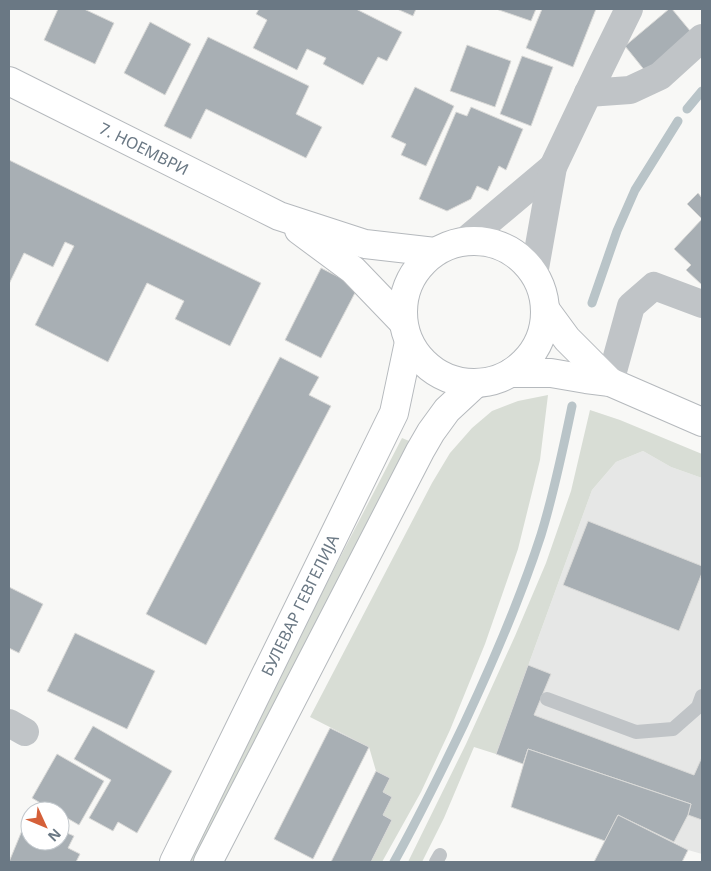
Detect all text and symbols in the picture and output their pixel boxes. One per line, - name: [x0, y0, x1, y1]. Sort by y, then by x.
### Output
- street label: 7. НОЕМВРИ: [96, 117, 193, 180]
- street label: БУЛЕВАР ГЕВГЕЛИЈА: [256, 530, 344, 680]
- north arrow: [20, 801, 70, 851]
- text: N: [44, 825, 66, 846]

